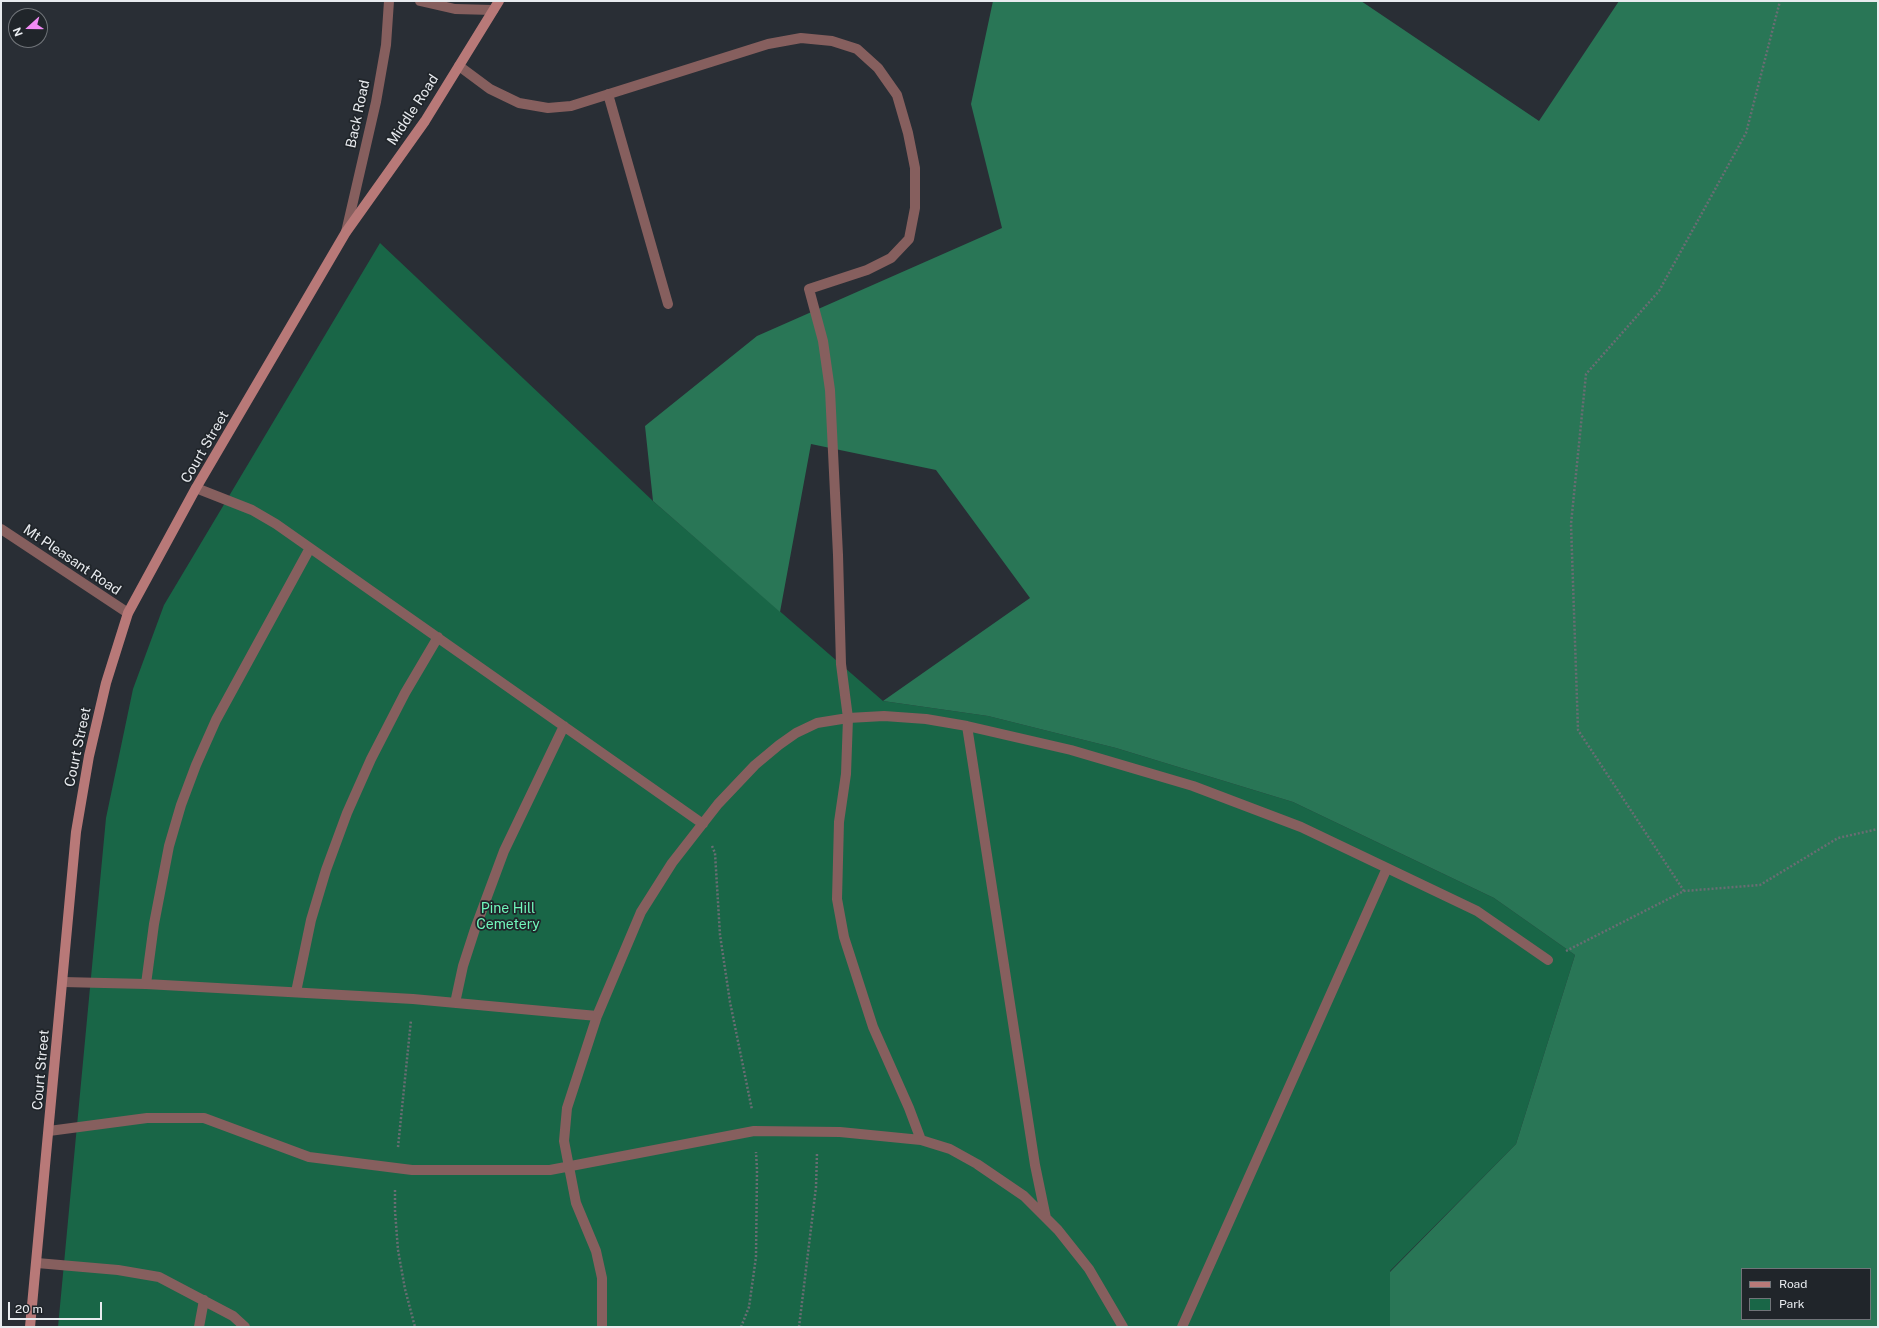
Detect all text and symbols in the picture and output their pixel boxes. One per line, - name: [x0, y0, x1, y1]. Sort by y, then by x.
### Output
- north arrow: [8, 8, 48, 48]
- text: N: [11, 26, 25, 38]
- street label: Middle Road: [384, 71, 442, 149]
- street label: Back Road: [343, 78, 373, 150]
- street label: Court Street: [178, 408, 232, 486]
- street label: Mt Pleasant Road: [20, 521, 124, 599]
- street label: Court Street: [61, 706, 95, 788]
- park label: Pine Hill Cemetery: [476, 901, 540, 934]
- street label: Court Street: [29, 1029, 53, 1111]
- legend: [1741, 1268, 1871, 1320]
- text: Road: [1779, 1277, 1807, 1291]
- scale bar: [10, 1294, 104, 1320]
- text: Park: [1779, 1297, 1805, 1311]
- text: 20 m: [15, 1302, 43, 1316]

